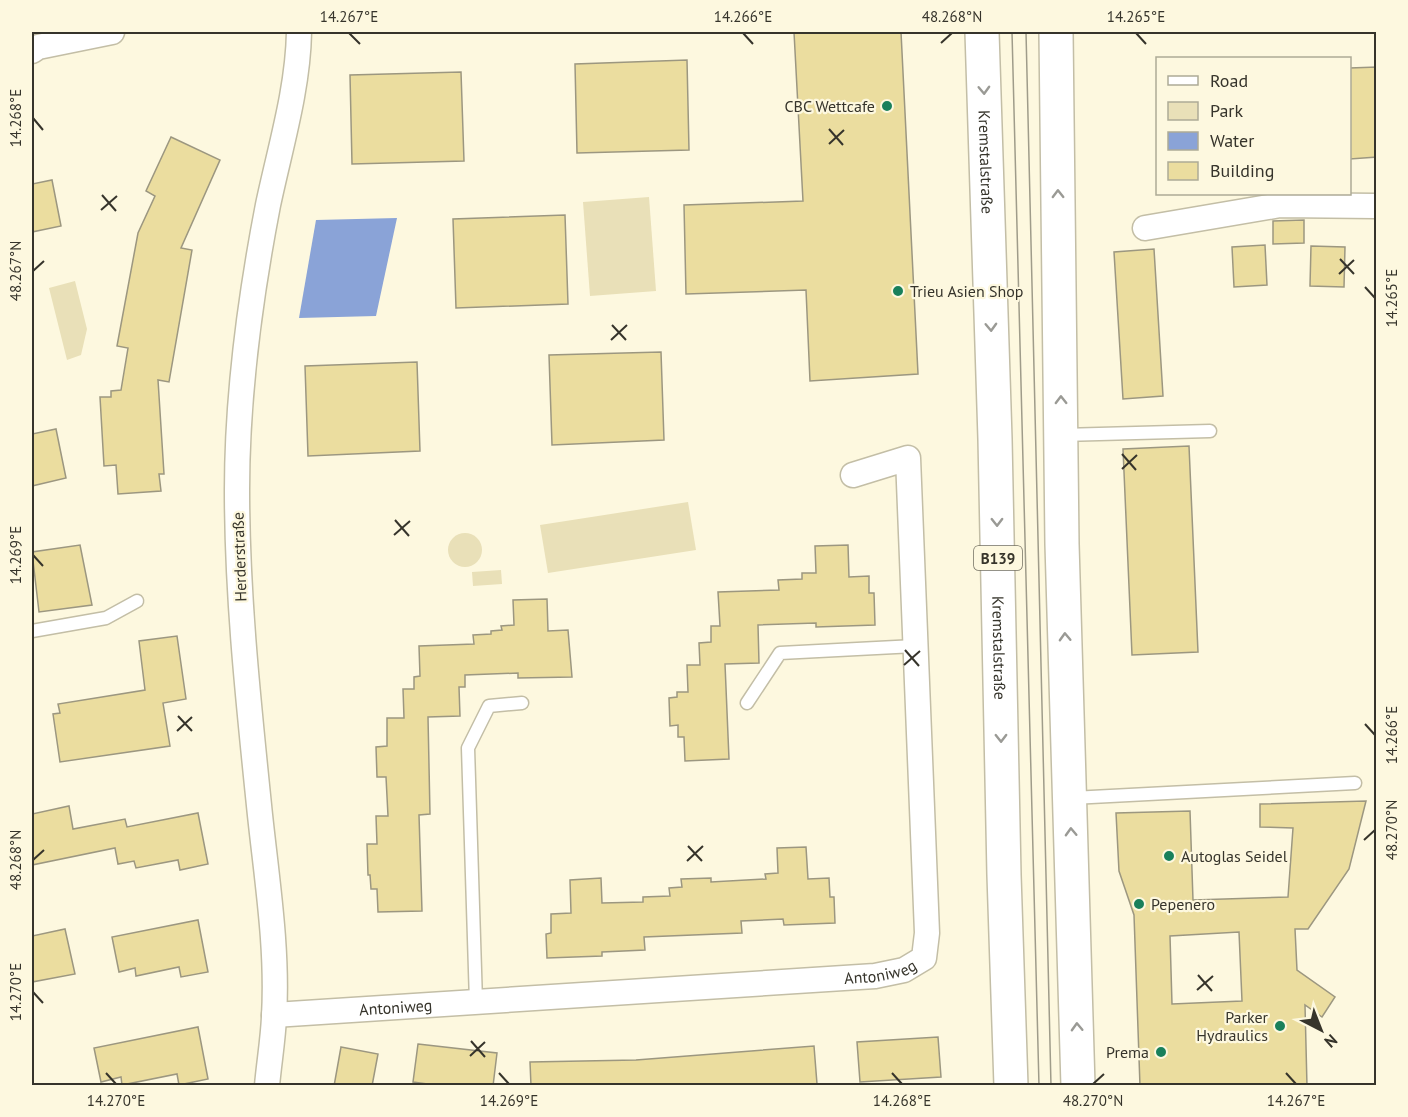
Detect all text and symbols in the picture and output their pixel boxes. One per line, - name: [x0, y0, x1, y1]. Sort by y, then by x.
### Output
- text: 14.267°E: [320, 7, 378, 26]
- text: 14.266°E: [714, 7, 772, 26]
- text: 48.268°N: [922, 7, 982, 26]
- text: 14.265°E: [1107, 7, 1165, 26]
- legend: [1156, 57, 1351, 195]
- text: Road: [1210, 69, 1248, 92]
- one-way arrow: [977, 85, 990, 94]
- text: 14.268°E: [6, 89, 25, 147]
- place label: CBC Wettcafe: [784, 96, 875, 116]
- marker: CBC Wettcafe: [880, 99, 894, 113]
- text: Park: [1210, 99, 1243, 122]
- street label: Kremstalstraße: [974, 110, 998, 214]
- text: Water: [1210, 129, 1254, 152]
- text: Building: [1210, 159, 1274, 182]
- one-way arrow: [1052, 190, 1064, 199]
- text: 48.267°N: [6, 241, 25, 301]
- text: 14.265°E: [1382, 269, 1401, 327]
- place label: Trieu Asien Shop: [910, 281, 1023, 301]
- marker: Trieu Asien Shop: [891, 284, 905, 298]
- one-way arrow: [985, 322, 997, 331]
- one-way arrow: [1055, 396, 1067, 405]
- street label: Herderstraße: [227, 512, 251, 602]
- one-way arrow: [991, 517, 1003, 526]
- text: 14.269°E: [6, 526, 25, 584]
- road number: B139: [974, 546, 1022, 570]
- street label: Kremstalstraße: [988, 596, 1010, 700]
- one-way arrow: [1059, 633, 1071, 642]
- text: 14.266°E: [1382, 706, 1401, 764]
- one-way arrow: [995, 733, 1007, 742]
- text: 48.270°N: [1382, 800, 1401, 860]
- one-way arrow: [1065, 828, 1077, 837]
- text: 48.268°N: [6, 830, 25, 890]
- place label: Autoglas Seidel: [1181, 846, 1288, 866]
- marker: Autoglas Seidel: [1162, 849, 1176, 863]
- place label: Pepenero: [1151, 894, 1215, 914]
- marker: Pepenero: [1132, 897, 1146, 911]
- street label: Antoniweg: [844, 955, 920, 988]
- text: 14.270°E: [6, 963, 25, 1021]
- street label: Antoniweg: [359, 995, 433, 1019]
- north arrow: [1291, 1000, 1351, 1060]
- place label: Parker Hydraulics: [1196, 1007, 1269, 1045]
- marker: Parker Hydraulics: [1273, 1019, 1287, 1033]
- one-way arrow: [1071, 1023, 1083, 1032]
- text: N: [1320, 1030, 1342, 1052]
- place label: Prema: [1106, 1042, 1149, 1062]
- marker: Prema: [1154, 1045, 1168, 1059]
- text: 14.270°E: [87, 1091, 145, 1110]
- text: 14.269°E: [480, 1091, 538, 1110]
- text: 14.268°E: [873, 1091, 931, 1110]
- text: 48.270°N: [1063, 1091, 1123, 1110]
- text: 14.267°E: [1267, 1091, 1325, 1110]

